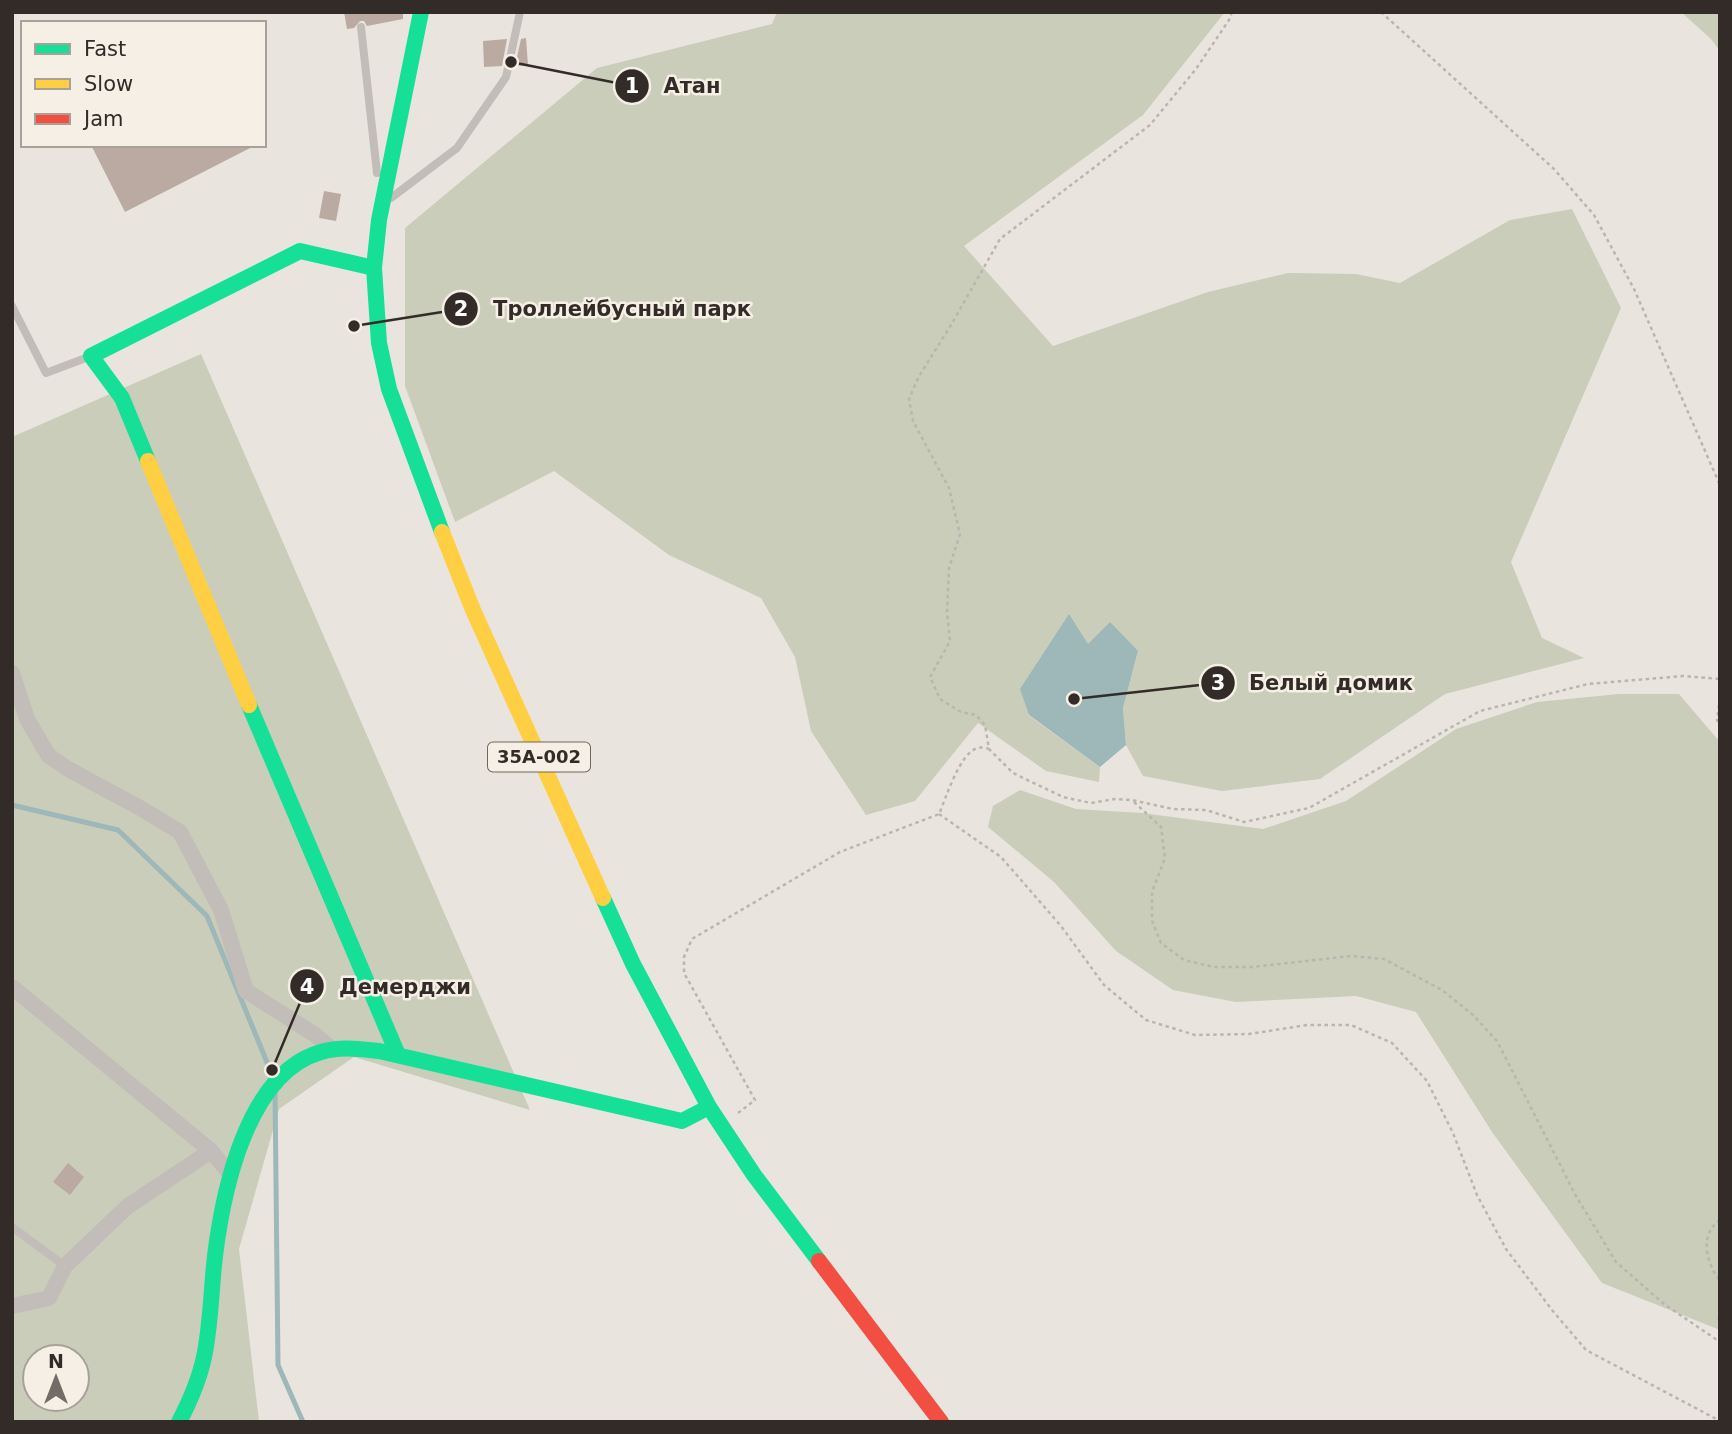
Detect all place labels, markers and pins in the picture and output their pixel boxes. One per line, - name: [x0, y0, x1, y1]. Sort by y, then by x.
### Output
- callout: Атан: [615, 65, 735, 107]
- callout: Троллейбусный парк: [444, 288, 765, 330]
- callout: Белый домик: [1200, 662, 1428, 704]
- callout: Демерджи: [290, 965, 485, 1007]

